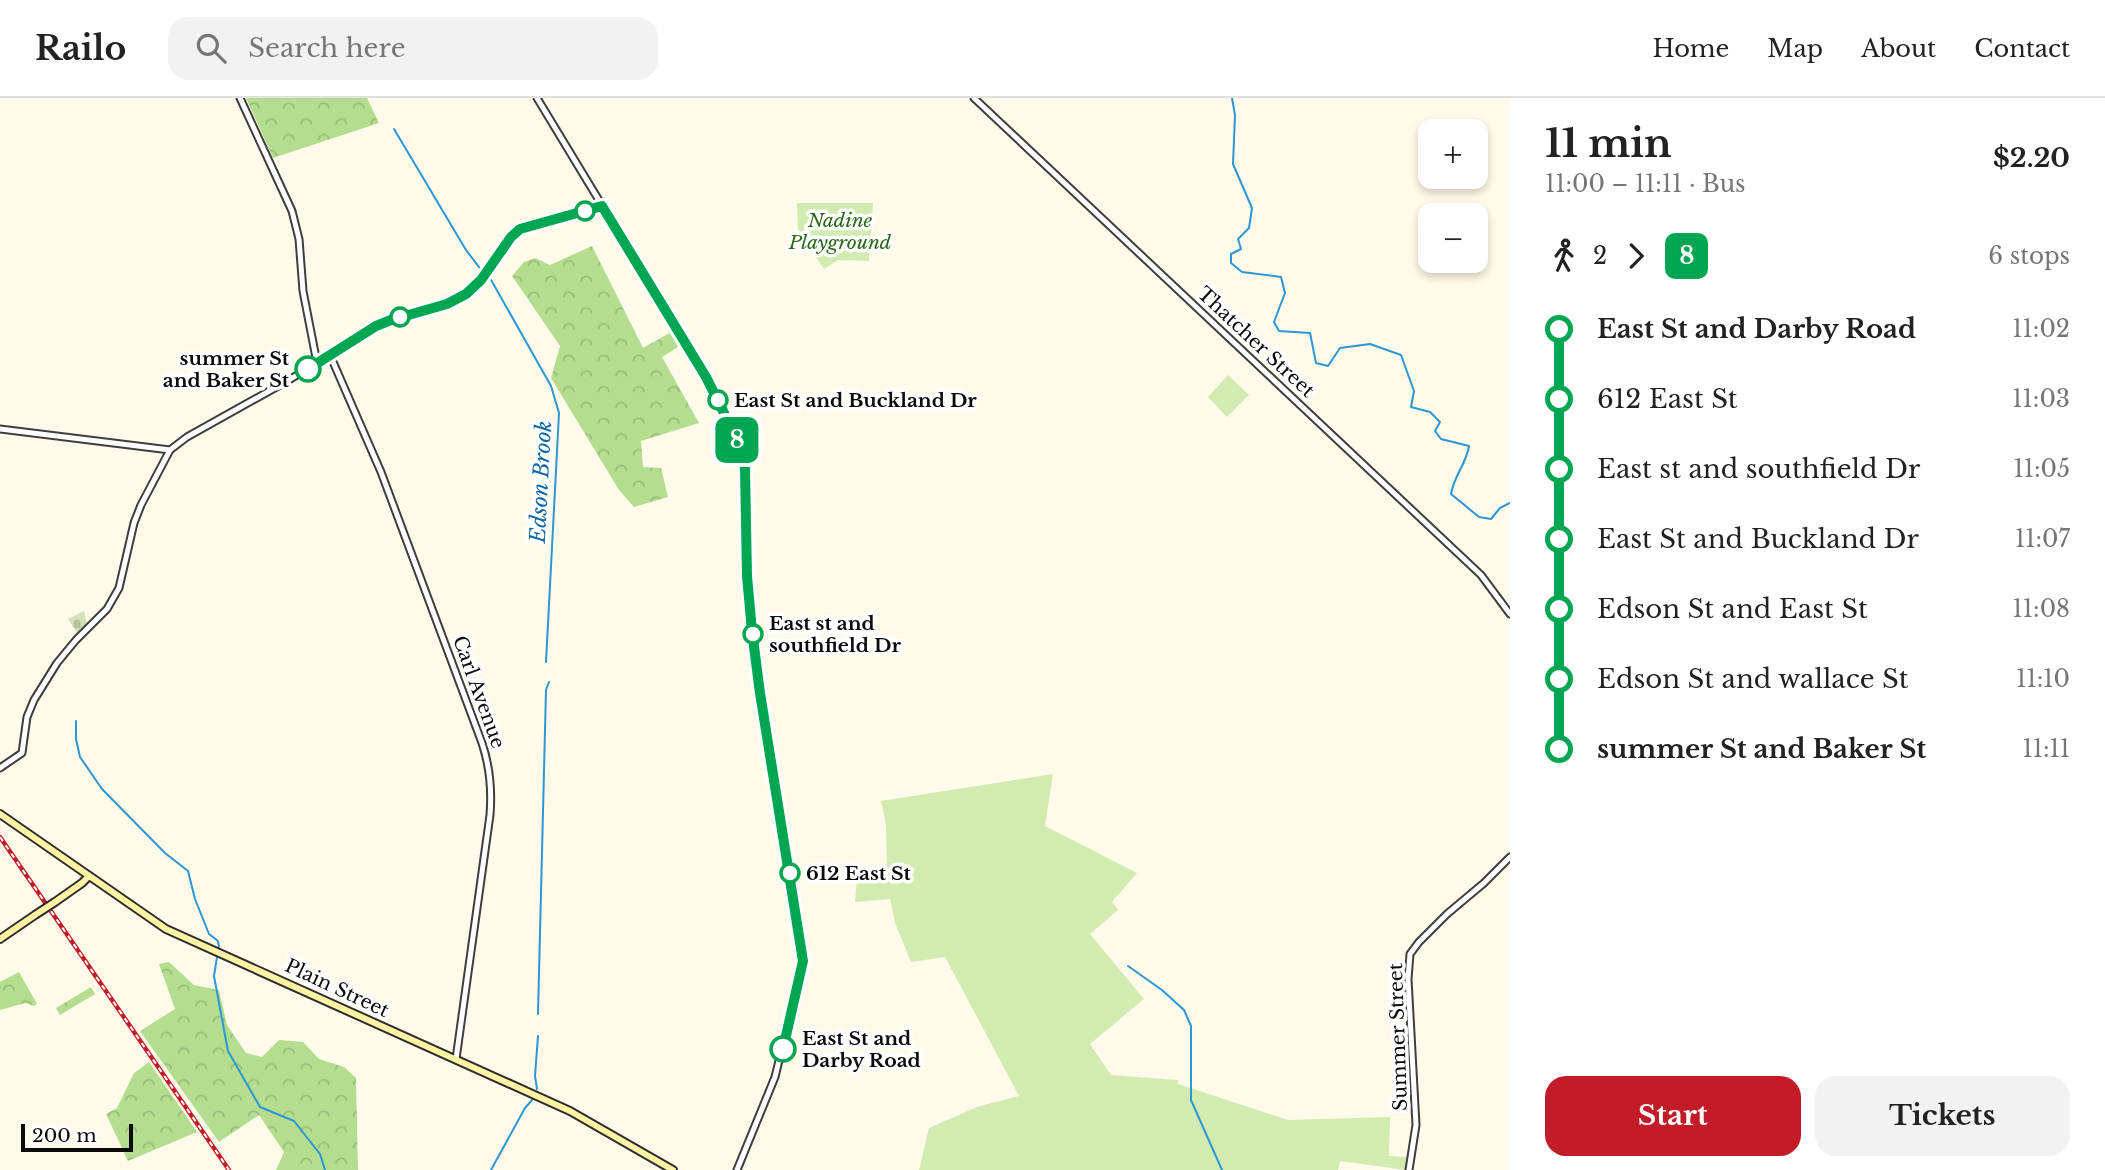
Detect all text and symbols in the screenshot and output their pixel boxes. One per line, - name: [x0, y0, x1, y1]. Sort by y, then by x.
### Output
- search box: [168, 17, 658, 80]
- text: Railo: [35, 28, 126, 69]
- icon: search: [192, 29, 230, 67]
- text: Search here: [248, 32, 406, 64]
- text: Home: [1653, 34, 1729, 63]
- text: Map: [1767, 34, 1823, 63]
- text: About: [1861, 34, 1936, 63]
- text: Contact: [1974, 34, 2070, 63]
- map controls: [1418, 119, 1488, 273]
- button: +: [1418, 119, 1488, 189]
- text: 11 min: [1545, 120, 1672, 167]
- text: $2.20: [1993, 142, 2070, 174]
- text: 11:00 – 11:11 · Bus: [1545, 170, 1746, 198]
- unlabelled marker: [575, 201, 595, 221]
- button: −: [1418, 203, 1488, 273]
- park label: Nadine Playground: [788, 209, 892, 254]
- icon: walk: [1545, 237, 1583, 275]
- icon: forward: [1617, 237, 1655, 275]
- text: 8: [1679, 241, 1694, 270]
- text: 2: [1593, 242, 1607, 270]
- text: 6 stops: [1988, 242, 2070, 270]
- street label: Thatcher Street: [1193, 282, 1320, 403]
- unlabelled marker: [390, 307, 410, 327]
- text: East St and Darby Road: [1597, 313, 1916, 345]
- text: 11:02: [2012, 315, 2070, 343]
- place label: summer St and Baker St: [163, 347, 290, 392]
- marker: summer St and Baker St: [295, 356, 321, 382]
- text: 612 East St: [1597, 383, 1738, 415]
- text: 11:03: [2012, 385, 2070, 413]
- place label: East St and Buckland Dr: [734, 389, 977, 412]
- marker: East St and Buckland Dr: [708, 390, 728, 410]
- line badge: 8: [714, 417, 760, 463]
- water label: Edson Brook: [525, 420, 557, 545]
- text: 8: [729, 425, 745, 454]
- text: East st and southfield Dr: [1597, 453, 1920, 485]
- text: 11:05: [2013, 455, 2070, 483]
- text: East St and Buckland Dr: [1597, 523, 1919, 555]
- text: 11:07: [2015, 525, 2070, 553]
- text: Edson St and East St: [1597, 593, 1868, 625]
- text: 11:08: [2013, 595, 2070, 623]
- place label: East st and southfield Dr: [769, 612, 901, 657]
- marker: East st and southfield Dr: [743, 624, 763, 644]
- street label: Carl Avenue: [448, 633, 510, 751]
- text: Edson St and wallace St: [1597, 663, 1909, 695]
- text: 11:10: [2016, 665, 2070, 693]
- text: summer St and Baker St: [1597, 733, 1926, 765]
- text: 11:11: [2022, 735, 2070, 763]
- place label: 612 East St: [806, 862, 912, 885]
- marker: 612 East St: [780, 863, 800, 883]
- street label: Plain Street: [281, 954, 393, 1022]
- street label: Summer Street: [1384, 962, 1412, 1111]
- place label: East St and Darby Road: [802, 1027, 921, 1072]
- marker: East St and Darby Road: [770, 1036, 796, 1062]
- button: Start: [1545, 1076, 1801, 1156]
- button: Tickets: [1815, 1076, 2070, 1156]
- scale bar: [21, 1121, 133, 1153]
- text: 200 m: [32, 1124, 97, 1147]

